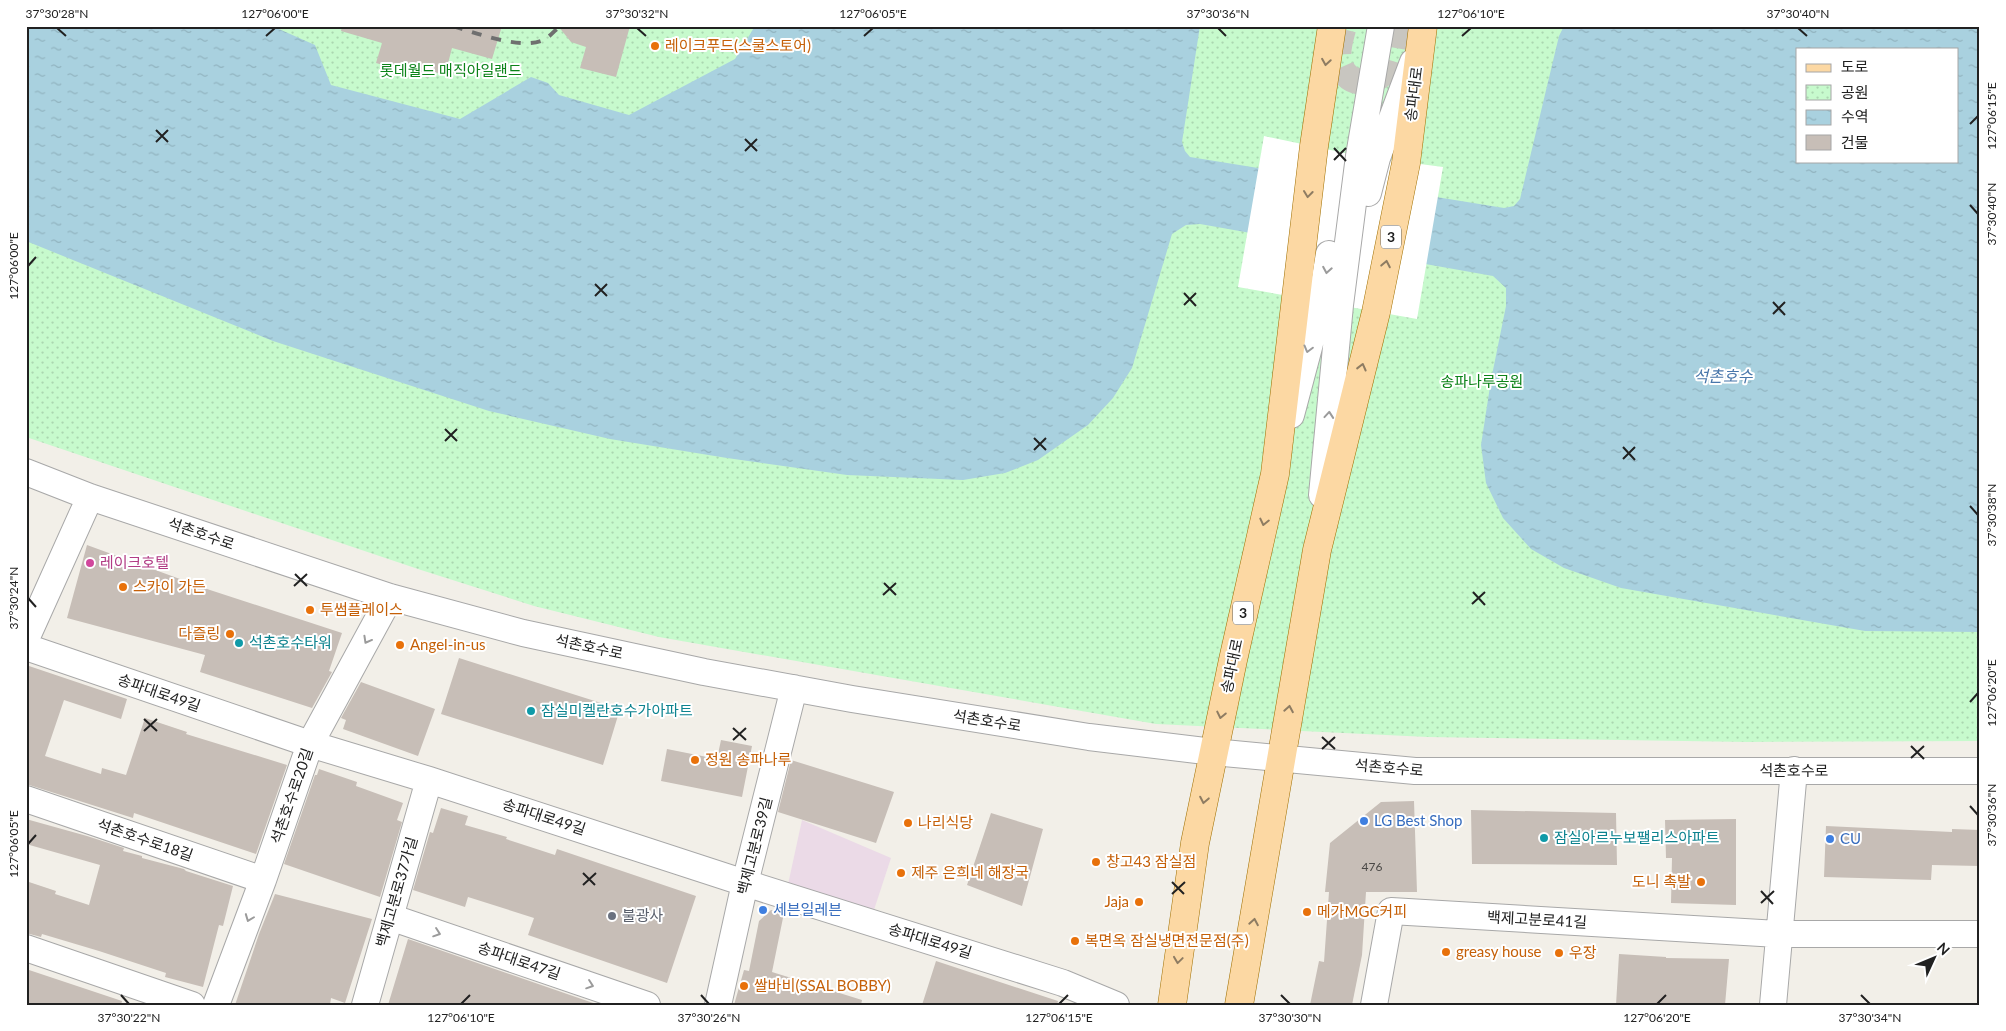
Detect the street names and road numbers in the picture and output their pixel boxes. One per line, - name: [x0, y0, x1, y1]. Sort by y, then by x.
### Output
- street label: 송파대로: [1401, 65, 1425, 122]
- road number: 3: [1381, 226, 1401, 248]
- street label: 석촌호수로: [166, 513, 237, 553]
- road number: 3: [1233, 602, 1253, 624]
- street label: 석촌호수로: [554, 630, 625, 662]
- street label: 송파대로: [1216, 637, 1246, 695]
- street label: 송파대로49길: [116, 669, 203, 715]
- street label: 석촌호수로: [952, 706, 1023, 734]
- street label: 석촌호수로20길: [266, 745, 316, 846]
- street label: 석촌호수로: [1354, 755, 1424, 779]
- street label: 석촌호수로: [1759, 761, 1829, 779]
- street label: 송파대로49길: [500, 794, 588, 838]
- street label: 백제고분로39길: [733, 795, 775, 897]
- street label: 석촌호수로18길: [95, 814, 196, 864]
- street label: 백제고분로37가길: [372, 834, 420, 949]
- street label: 백제고분로41길: [1487, 907, 1588, 931]
- street label: 송파대로49길: [886, 919, 974, 961]
- street label: 송파대로47길: [476, 937, 563, 983]

